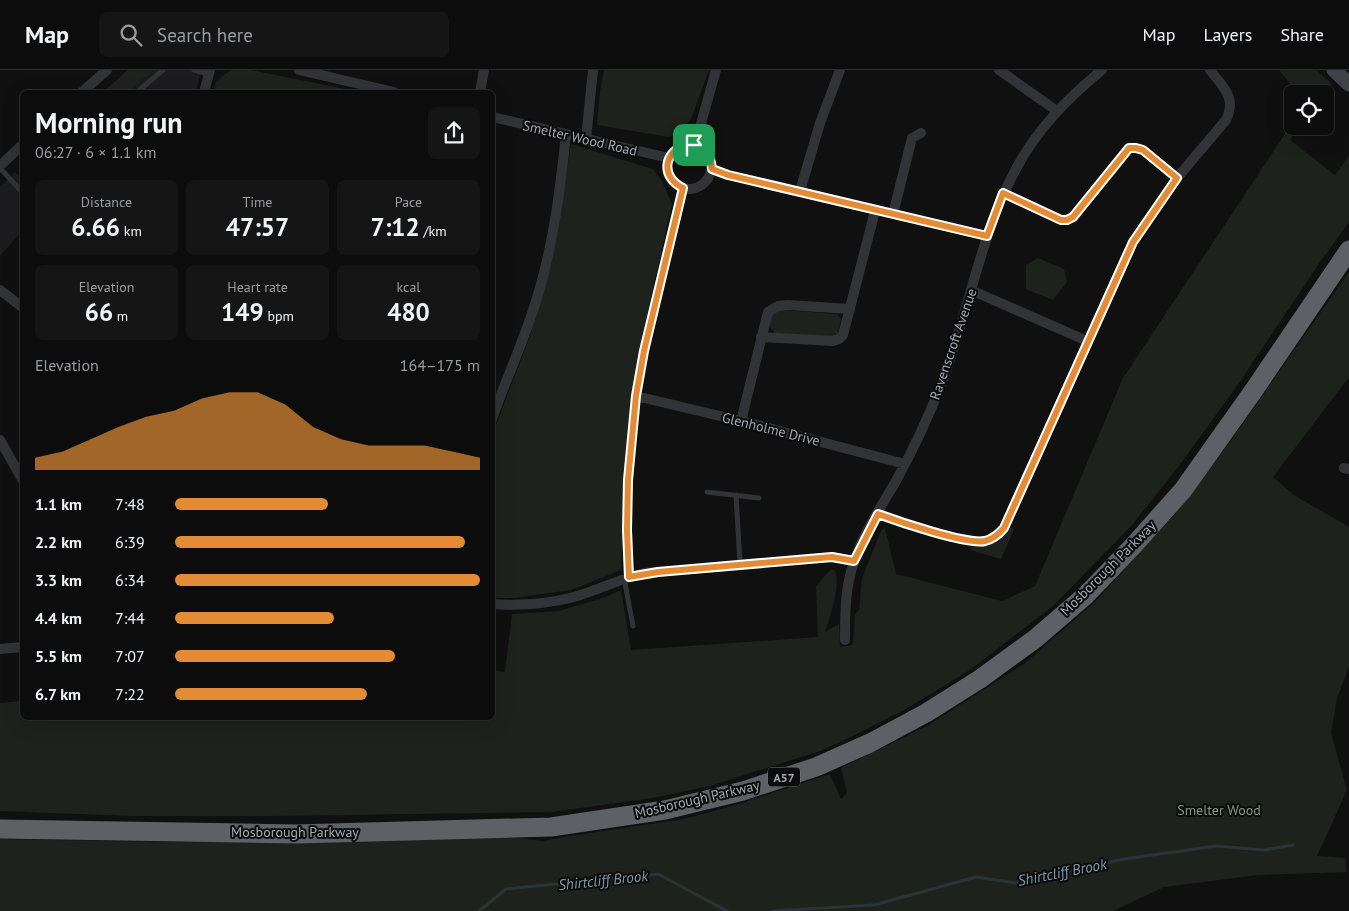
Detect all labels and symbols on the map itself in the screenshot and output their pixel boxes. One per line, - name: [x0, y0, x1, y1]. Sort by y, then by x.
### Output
- street label: Smelter Wood Road: [521, 116, 639, 160]
- pin: [673, 124, 715, 166]
- street label: Ravenscroft Avenue: [925, 286, 981, 402]
- street label: Glenholme Drive: [720, 408, 822, 450]
- street label: Mosborough Parkway: [1056, 516, 1160, 620]
- road number: A57: [768, 768, 800, 786]
- street label: Mosborough Parkway: [633, 776, 762, 822]
- park label: Smelter Wood: [1177, 801, 1261, 819]
- street label: Mosborough Parkway: [231, 823, 359, 841]
- water label: Shirtcliff Brook: [1016, 854, 1109, 890]
- water label: Shirtcliff Brook: [557, 866, 650, 894]

